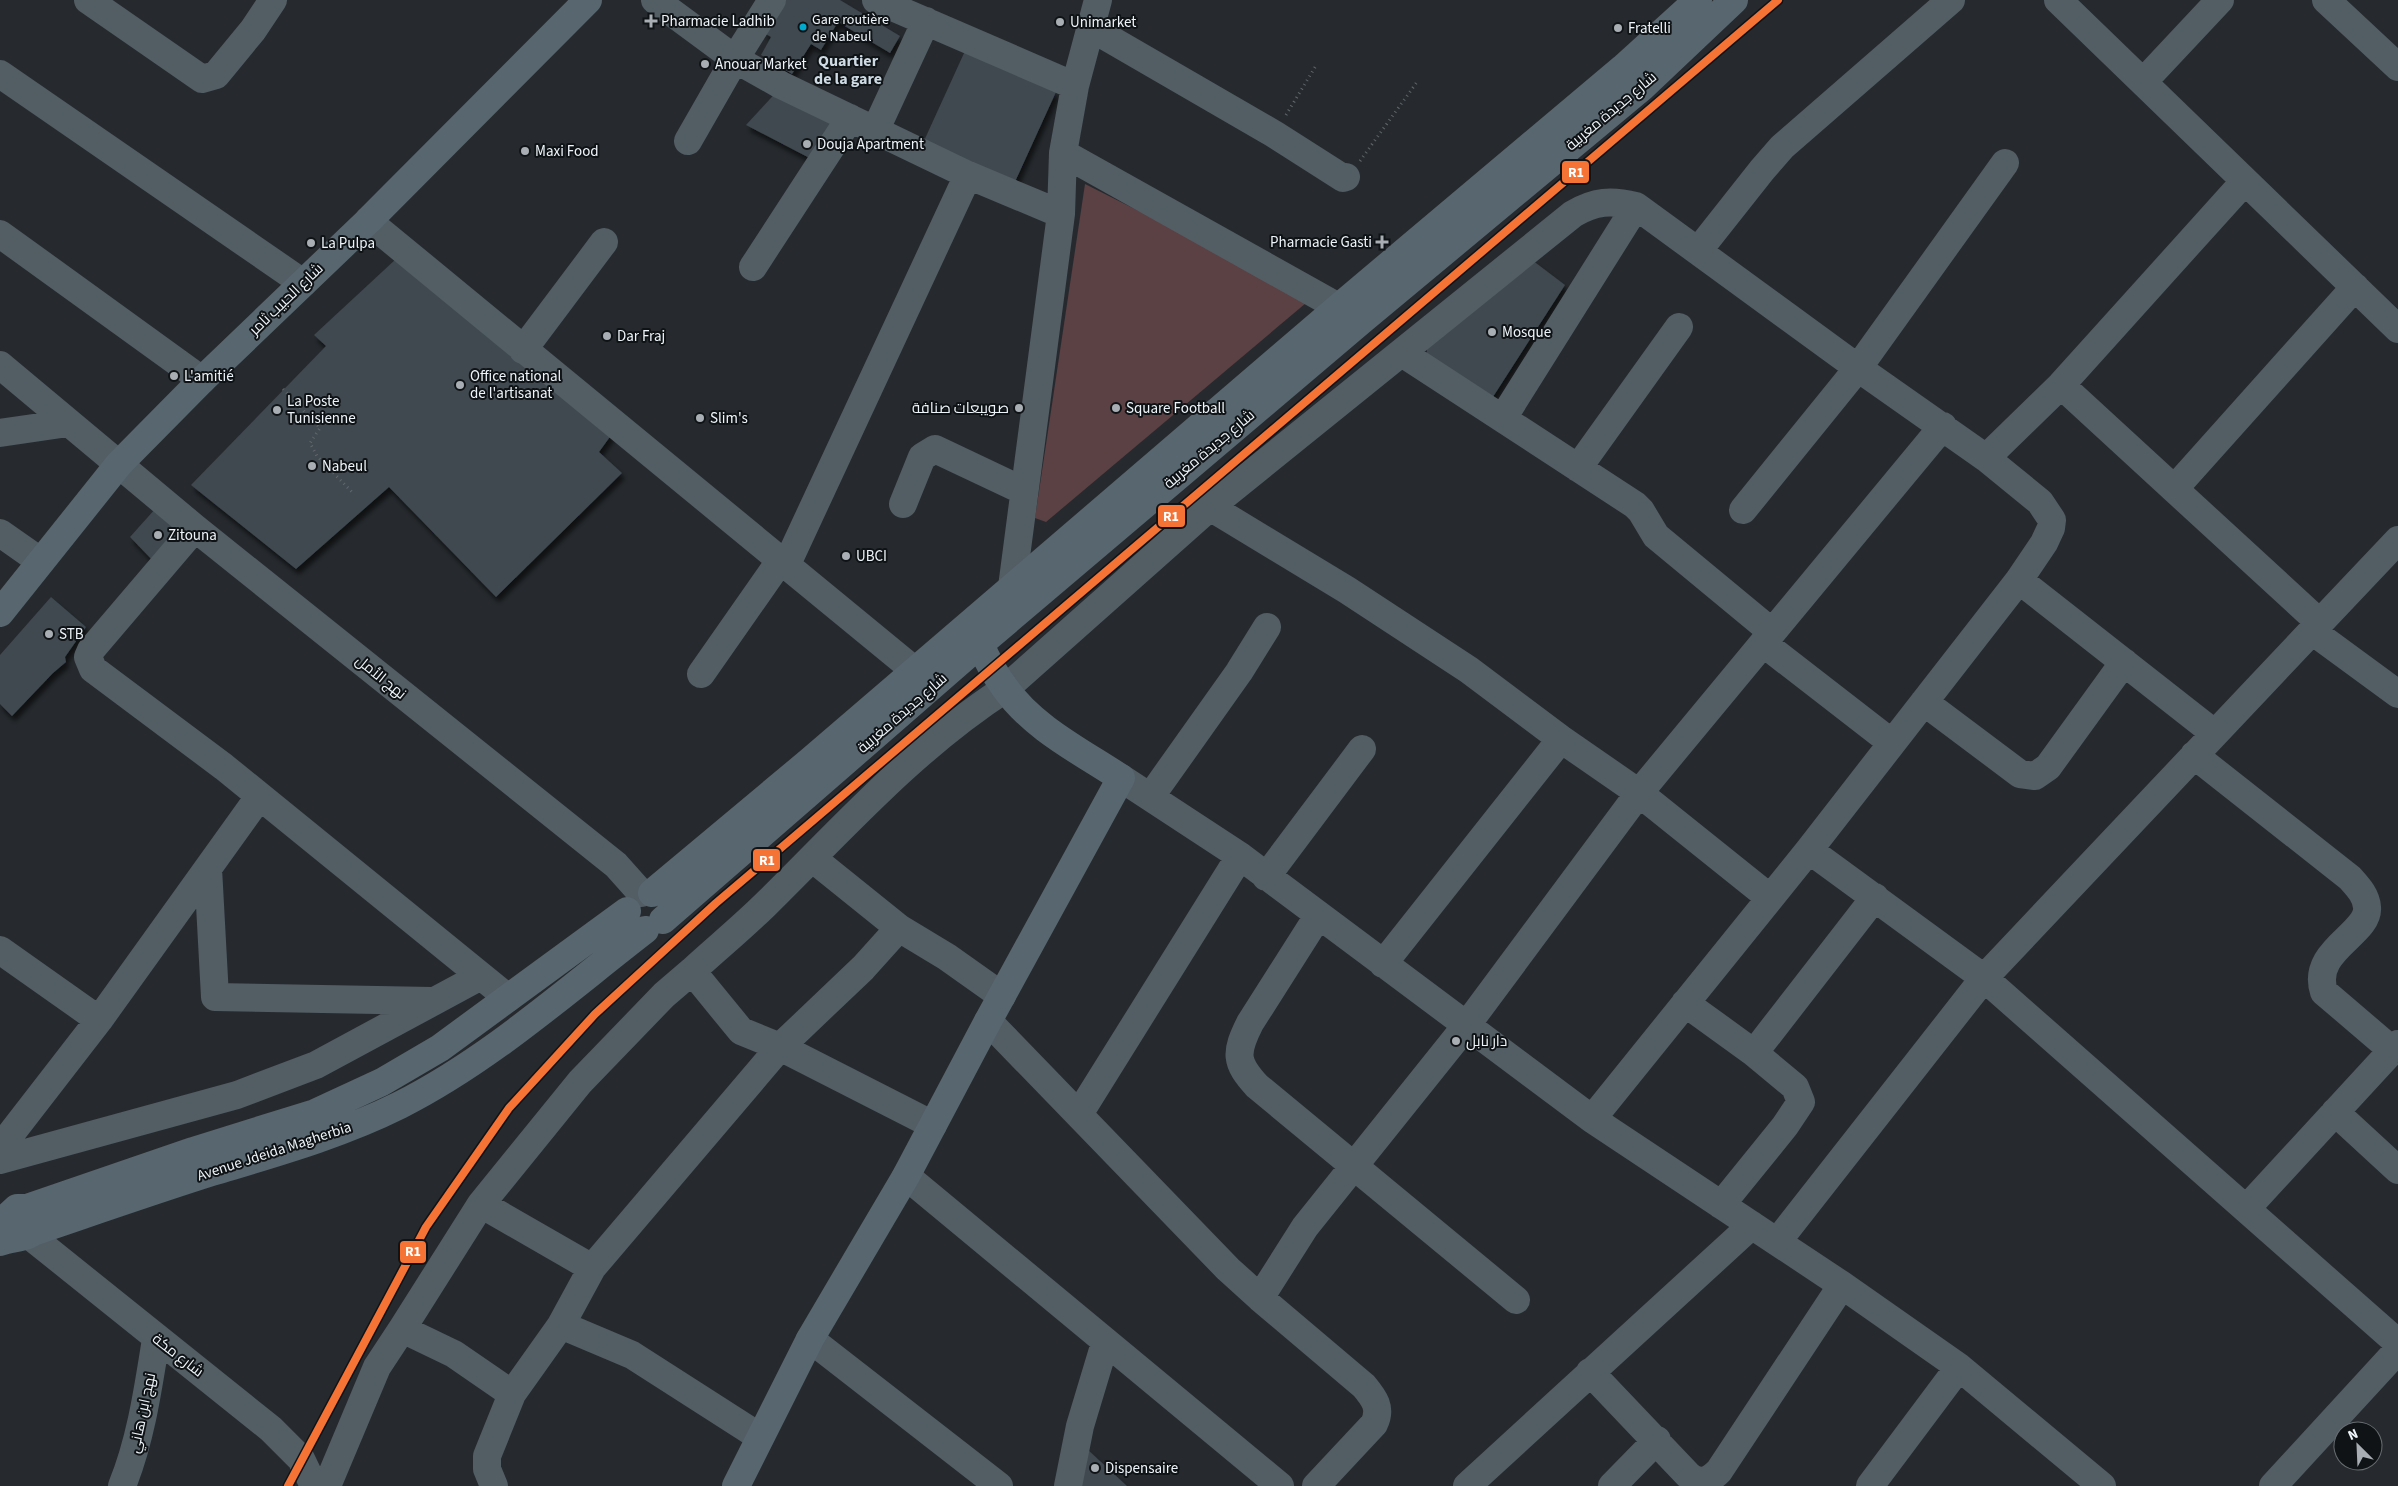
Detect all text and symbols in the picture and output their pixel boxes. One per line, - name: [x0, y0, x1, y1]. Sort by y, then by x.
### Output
- place label: Gare routière de Nabeul: [812, 10, 889, 47]
- place label: Pharmacie Ladhib: [661, 11, 775, 32]
- place label: Unimarket: [1070, 12, 1136, 33]
- marker: Pharmacie Ladhib: [645, 15, 657, 27]
- marker: Unimarket: [1054, 16, 1066, 28]
- place label: Fratelli: [1628, 18, 1671, 39]
- marker: Gare routière de Nabeul: [798, 22, 808, 32]
- marker: Fratelli: [1612, 22, 1624, 34]
- district label: Quartier de la gare: [814, 50, 882, 90]
- place label: Anouar Market: [715, 54, 807, 75]
- marker: Anouar Market: [699, 58, 711, 70]
- street label: شارع جديدة مغربية: [1561, 67, 1661, 156]
- place label: Douja Apartment: [817, 134, 924, 155]
- marker: Douja Apartment: [801, 138, 813, 150]
- place label: Maxi Food: [535, 141, 599, 162]
- marker: Maxi Food: [519, 145, 531, 157]
- line badge: R1: [1561, 160, 1590, 184]
- text: R1: [1568, 163, 1584, 183]
- place label: Pharmacie Gasti: [1270, 232, 1372, 253]
- place label: La Pulpa: [321, 233, 375, 254]
- marker: Pharmacie Gasti: [1376, 236, 1388, 248]
- marker: La Pulpa: [305, 237, 317, 249]
- street label: شارع الحبيب ثامر: [244, 258, 328, 341]
- place label: Mosque: [1502, 322, 1551, 343]
- place label: Dar Fraj: [617, 326, 665, 347]
- marker: Mosque: [1486, 326, 1498, 338]
- marker: Dar Fraj: [601, 330, 613, 342]
- place label: L'amitié: [184, 366, 234, 387]
- place label: Office national de l'artisanat: [470, 366, 561, 404]
- marker: L'amitié: [168, 370, 180, 382]
- marker: Office national de l'artisanat: [454, 379, 466, 391]
- place label: La Poste Tunisienne: [287, 391, 356, 429]
- place label: صويبعات صنافة: [912, 398, 1009, 419]
- place label: Square Football: [1126, 398, 1225, 419]
- marker: صويبعات صنافة: [1013, 402, 1025, 414]
- marker: Square Football: [1110, 402, 1122, 414]
- marker: La Poste Tunisienne: [271, 404, 283, 416]
- street label: شارع جديدة مغربية: [1159, 405, 1259, 494]
- place label: Slim's: [710, 408, 748, 429]
- marker: Slim's: [694, 412, 706, 424]
- place label: Nabeul: [322, 456, 367, 477]
- marker: Nabeul: [306, 460, 318, 472]
- line badge: R1: [1157, 504, 1186, 528]
- text: R1: [1163, 507, 1179, 527]
- place label: Zitouna: [168, 525, 217, 546]
- marker: Zitouna: [152, 529, 164, 541]
- place label: UBCI: [856, 546, 887, 567]
- marker: UBCI: [840, 550, 852, 562]
- place label: STB: [59, 624, 84, 645]
- marker: STB: [43, 628, 55, 640]
- street label: نهج الأمل: [351, 650, 411, 704]
- street label: شارع جديدة مغربية: [853, 668, 952, 758]
- line badge: R1: [752, 848, 781, 872]
- text: R1: [759, 851, 775, 871]
- place label: دار نابل: [1466, 1031, 1507, 1052]
- marker: دار نابل: [1450, 1035, 1462, 1047]
- street label: Avenue Jdeida Magherbia: [194, 1117, 354, 1186]
- line badge: R1: [399, 1240, 427, 1264]
- text: R1: [405, 1242, 421, 1262]
- street label: شارع مكة: [147, 1329, 208, 1382]
- street label: نهج ابن هاني: [124, 1371, 162, 1455]
- north arrow: [2333, 1421, 2383, 1471]
- text: N: [2345, 1424, 2361, 1446]
- place label: Dispensaire: [1105, 1458, 1178, 1479]
- marker: Dispensaire: [1089, 1462, 1101, 1474]

